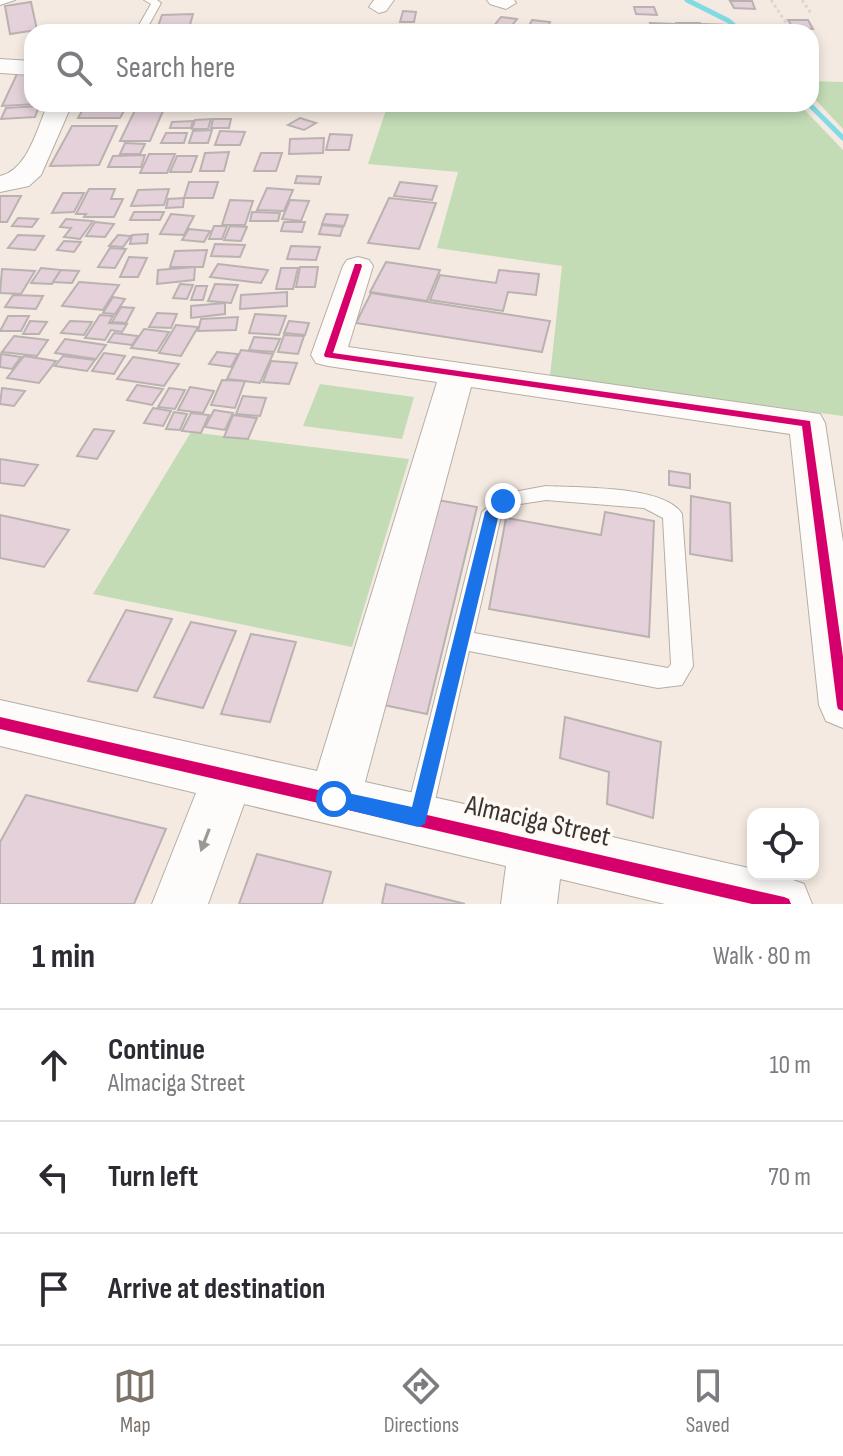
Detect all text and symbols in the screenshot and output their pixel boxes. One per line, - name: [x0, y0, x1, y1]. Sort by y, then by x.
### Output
- search box: [24, 24, 819, 112]
- icon: search: [52, 46, 96, 90]
- text: Search here: [116, 50, 235, 86]
- route end: [485, 483, 521, 519]
- route start: [316, 781, 352, 817]
- street label: Almaciga Street: [461, 788, 614, 854]
- map controls: [747, 808, 819, 880]
- button: locate: [747, 808, 819, 880]
- one-way arrow: [198, 828, 211, 852]
- text: 1 min: [32, 936, 95, 977]
- text: Walk · 80 m: [713, 941, 811, 972]
- text: Continue: [108, 1032, 205, 1068]
- icon: ahead: [32, 1043, 76, 1087]
- text: 10 m: [769, 1050, 811, 1081]
- text: Almaciga Street: [108, 1068, 245, 1099]
- icon: left: [32, 1155, 76, 1199]
- text: Turn left: [108, 1159, 198, 1195]
- text: 70 m: [768, 1162, 811, 1193]
- icon: arrive: [32, 1267, 76, 1311]
- text: Arrive at destination: [108, 1271, 325, 1307]
- tab: Map: [113, 1364, 157, 1439]
- tab: Directions: [384, 1364, 459, 1439]
- tab: Saved: [686, 1364, 730, 1439]

